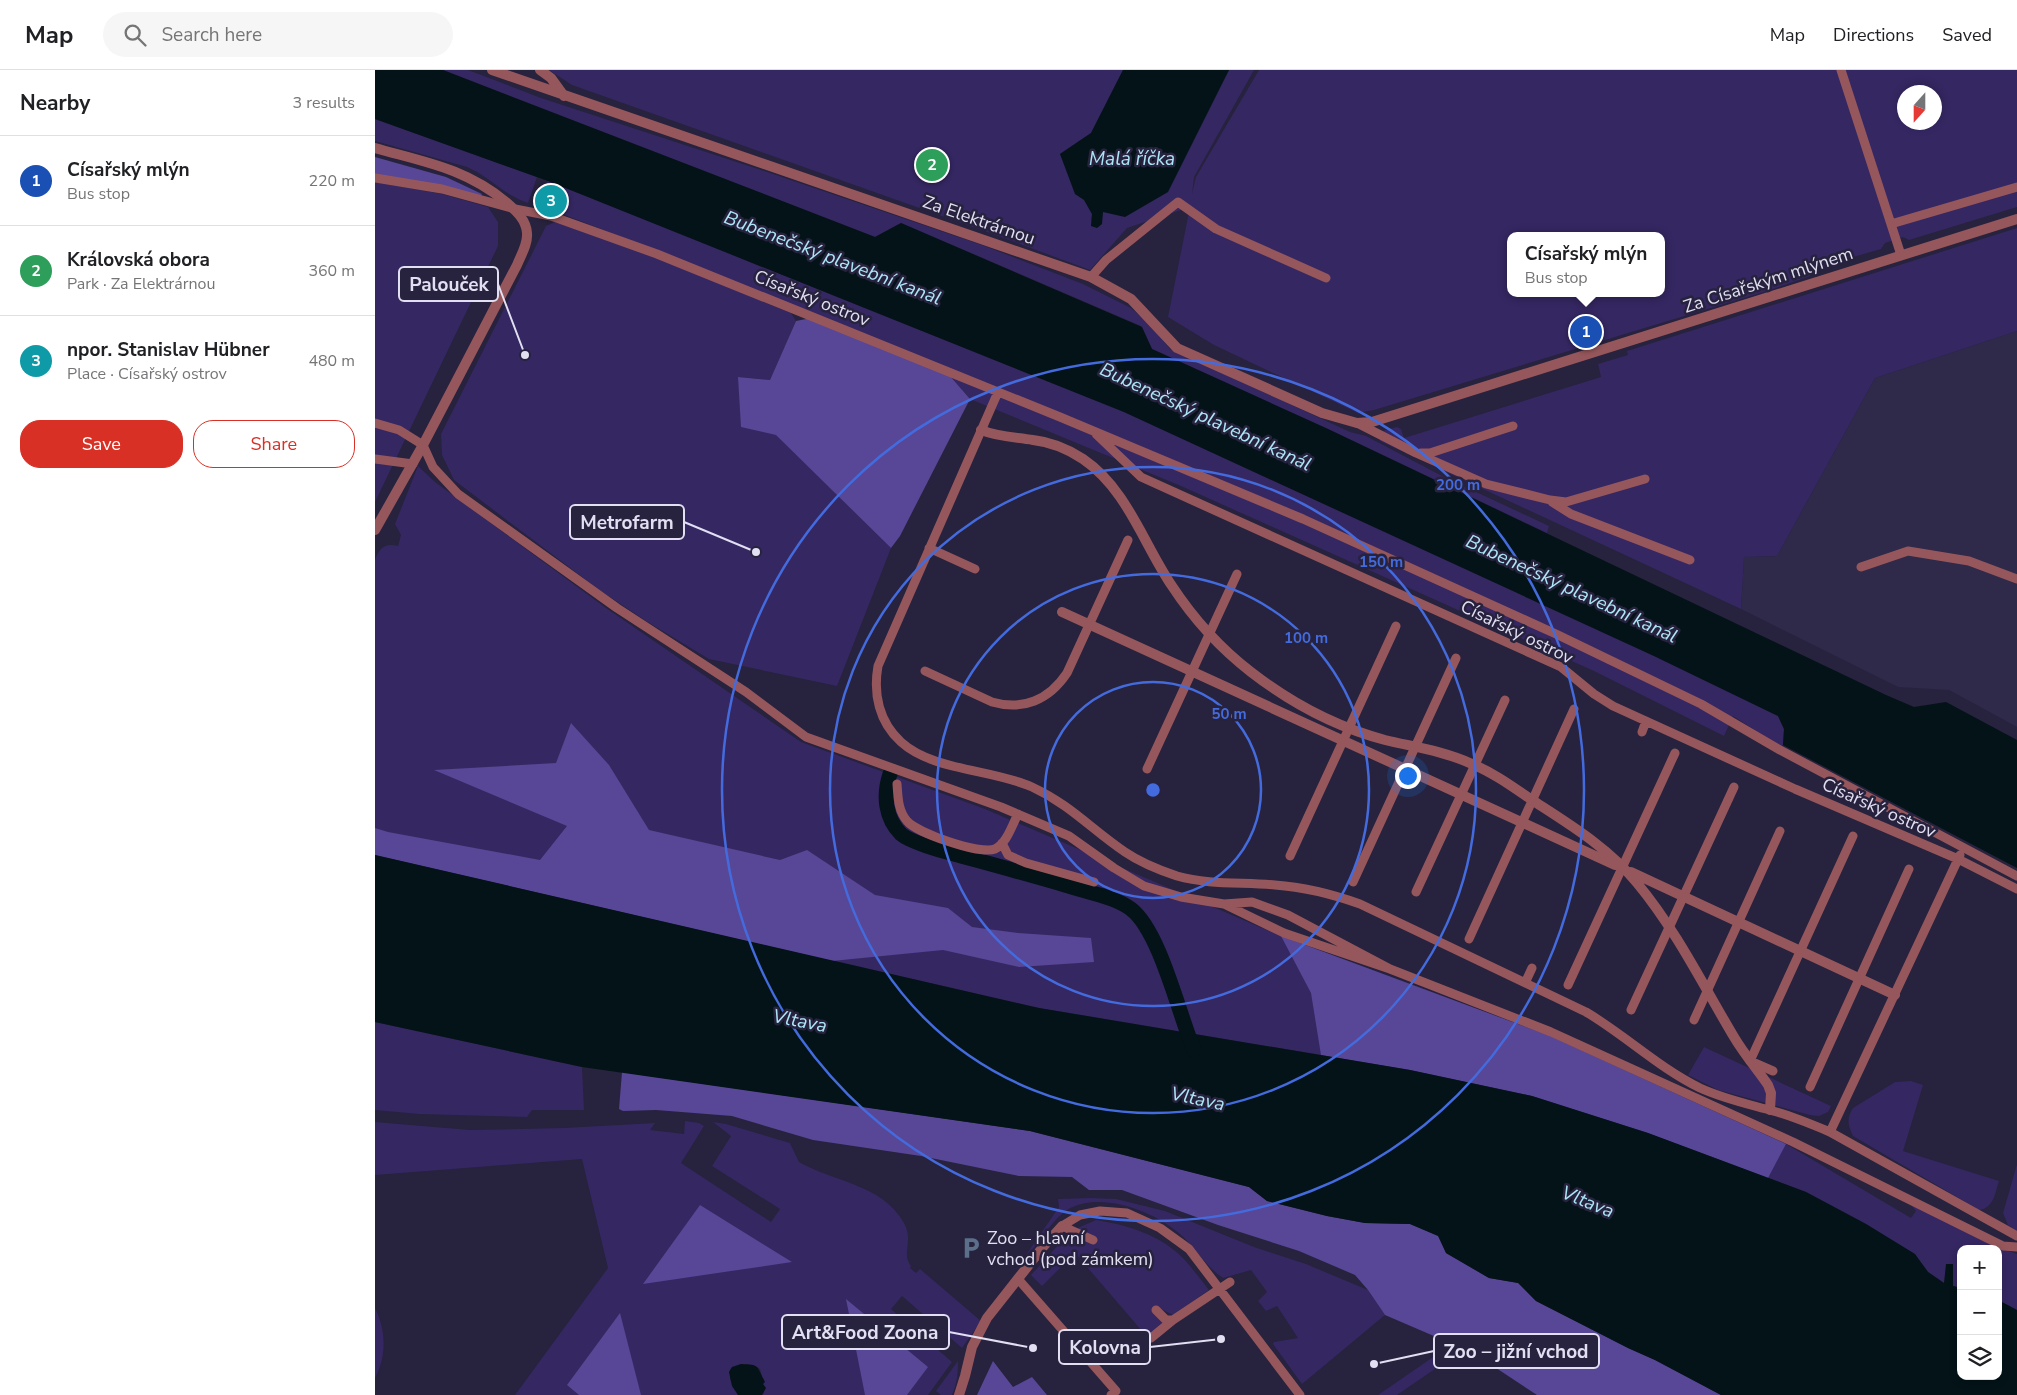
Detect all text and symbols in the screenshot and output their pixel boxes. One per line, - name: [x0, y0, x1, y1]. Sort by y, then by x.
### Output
- search box: [103, 12, 453, 57]
- text: Map: [25, 19, 73, 51]
- icon: search: [121, 21, 149, 49]
- text: Search here: [161, 22, 262, 48]
- text: Map: [1770, 23, 1805, 47]
- text: Directions: [1833, 23, 1914, 47]
- text: Saved: [1942, 23, 1992, 47]
- north arrow: [1897, 85, 1942, 130]
- text: Nearby: [20, 89, 90, 117]
- text: 3 results: [293, 92, 355, 114]
- pin: 2: [916, 146, 948, 184]
- water label: Malá říčka: [1089, 146, 1175, 172]
- text: Císařský mlýn: [67, 157, 190, 183]
- text: 1: [31, 170, 41, 192]
- text: 220 m: [308, 170, 355, 192]
- pin: 3: [535, 182, 567, 220]
- text: Bus stop: [67, 183, 130, 205]
- street label: Za Elektrárnou: [919, 190, 1039, 250]
- water label: Bubenečský plavební kanál: [720, 204, 945, 311]
- popup: [1507, 232, 1665, 297]
- text: Císařský mlýn: [1525, 241, 1647, 267]
- street label: Za Císařským mlýnem: [1680, 241, 1856, 319]
- text: Královská obora: [67, 247, 210, 273]
- text: 2: [31, 260, 41, 282]
- text: 360 m: [308, 260, 355, 282]
- street label: Císařský ostrov: [751, 264, 874, 332]
- callout: Palouček: [399, 267, 498, 301]
- text: Bus stop: [1525, 267, 1588, 289]
- text: Palouček: [409, 272, 490, 298]
- text: Park · Za Elektrárnou: [67, 273, 215, 295]
- pin: 1: [1570, 313, 1602, 351]
- text: npor. Stanislav Hübner: [67, 337, 270, 363]
- text: 3: [31, 350, 41, 372]
- text: 480 m: [308, 350, 355, 372]
- water label: Bubenečský plavební kanál: [1095, 356, 1316, 477]
- text: Place · Císařský ostrov: [67, 363, 227, 385]
- button: Save: [20, 420, 183, 468]
- button: Share: [193, 420, 355, 468]
- text: 200 m: [1436, 475, 1480, 495]
- callout: Metrofarm: [570, 505, 684, 539]
- text: Metrofarm: [580, 510, 674, 536]
- water label: Bubenečský plavební kanál: [1461, 528, 1682, 649]
- text: 150 m: [1359, 552, 1403, 572]
- street label: Císařský ostrov: [1457, 594, 1578, 670]
- text: 100 m: [1284, 628, 1328, 648]
- text: 50 m: [1211, 704, 1247, 724]
- your location: [1395, 763, 1421, 789]
- street label: Císařský ostrov: [1818, 772, 1940, 844]
- centre of rings: [1144, 781, 1162, 799]
- water label: Vltava: [770, 1003, 829, 1039]
- water label: Vltava: [1168, 1081, 1227, 1117]
- water label: Vltava: [1557, 1180, 1618, 1224]
- place label: Zoo – hlavní vchod (pod zámkem): [987, 1226, 1154, 1271]
- parking icon: Zoo – hlavní vchod (pod zámkem): [958, 1235, 984, 1261]
- map controls: [1957, 1245, 2002, 1380]
- button: +: [1957, 1245, 2002, 1290]
- button: −: [1957, 1290, 2002, 1335]
- callout: Art&Food Zoona: [782, 1315, 949, 1349]
- text: Art&Food Zoona: [792, 1320, 938, 1346]
- callout: Kolovna: [1059, 1330, 1150, 1364]
- callout: Zoo – jižní vchod: [1434, 1334, 1599, 1368]
- text: Kolovna: [1069, 1335, 1141, 1361]
- button: layers: [1957, 1335, 2002, 1380]
- text: Zoo – jižní vchod: [1444, 1339, 1588, 1365]

